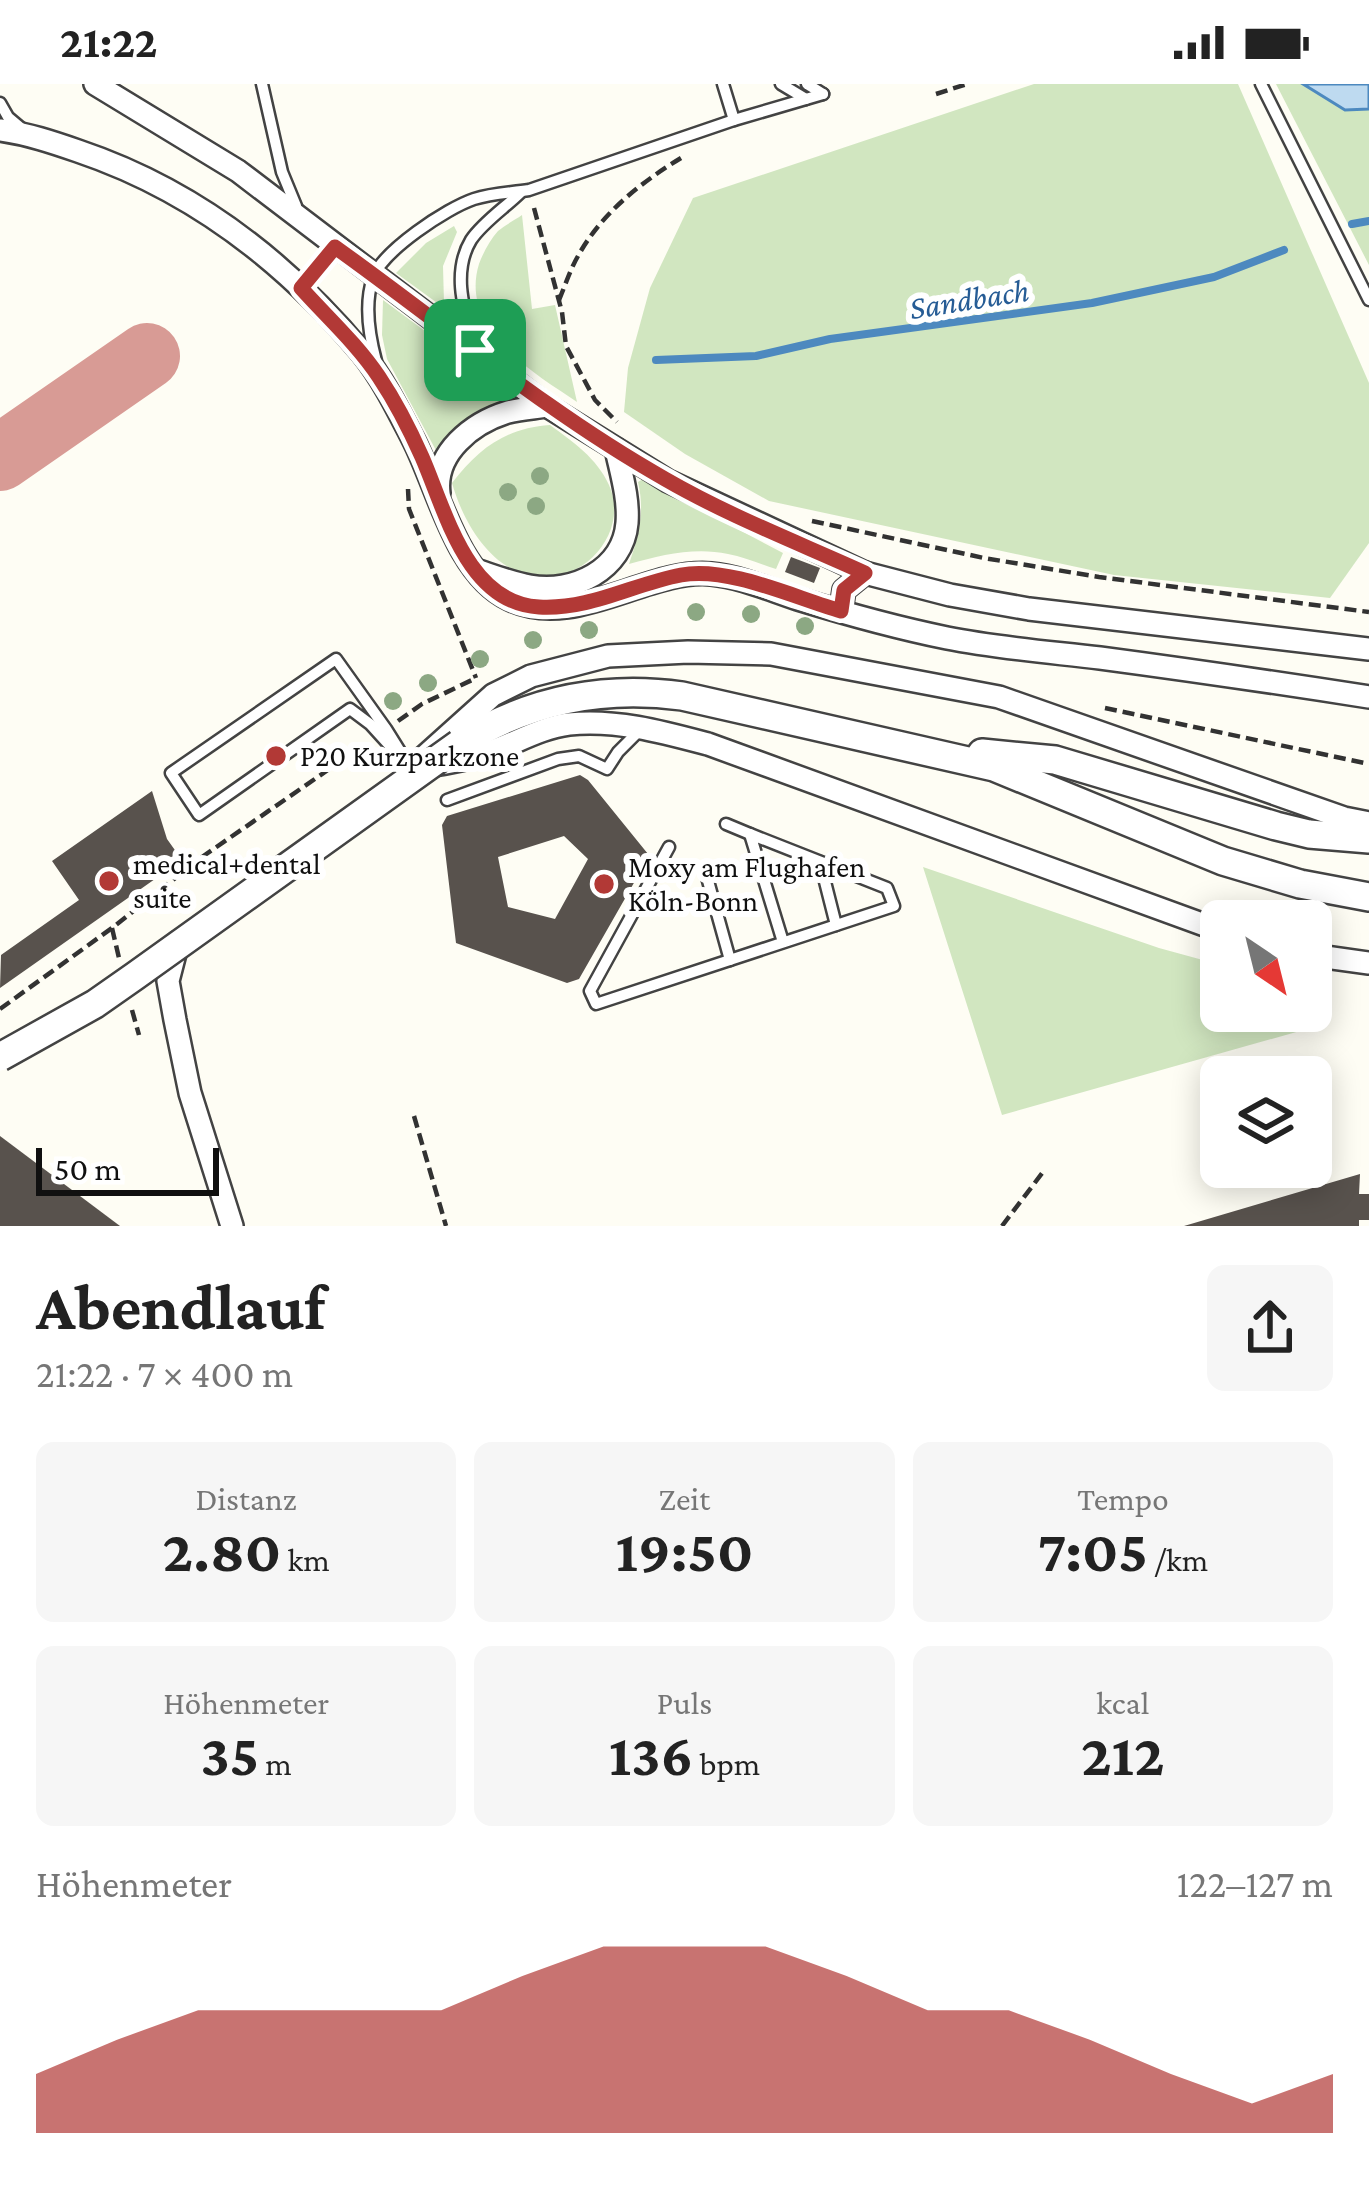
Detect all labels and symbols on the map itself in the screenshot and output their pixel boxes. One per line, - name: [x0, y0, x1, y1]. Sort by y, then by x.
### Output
- water label: Sandbach: [907, 271, 1032, 326]
- pin: [424, 299, 526, 401]
- place label: P20 Kurzparkzone: [300, 739, 519, 773]
- marker: P20 Kurzparkzone: [263, 743, 289, 769]
- place label: medical+dental suite: [133, 847, 321, 914]
- place label: Moxy am Flughafen Köln-Bonn: [628, 850, 865, 917]
- marker: medical+dental suite: [96, 868, 122, 894]
- marker: Moxy am Flughafen Köln-Bonn: [591, 871, 617, 897]
- north arrow: [1200, 900, 1332, 1032]
- scale bar: [36, 1142, 219, 1195]

